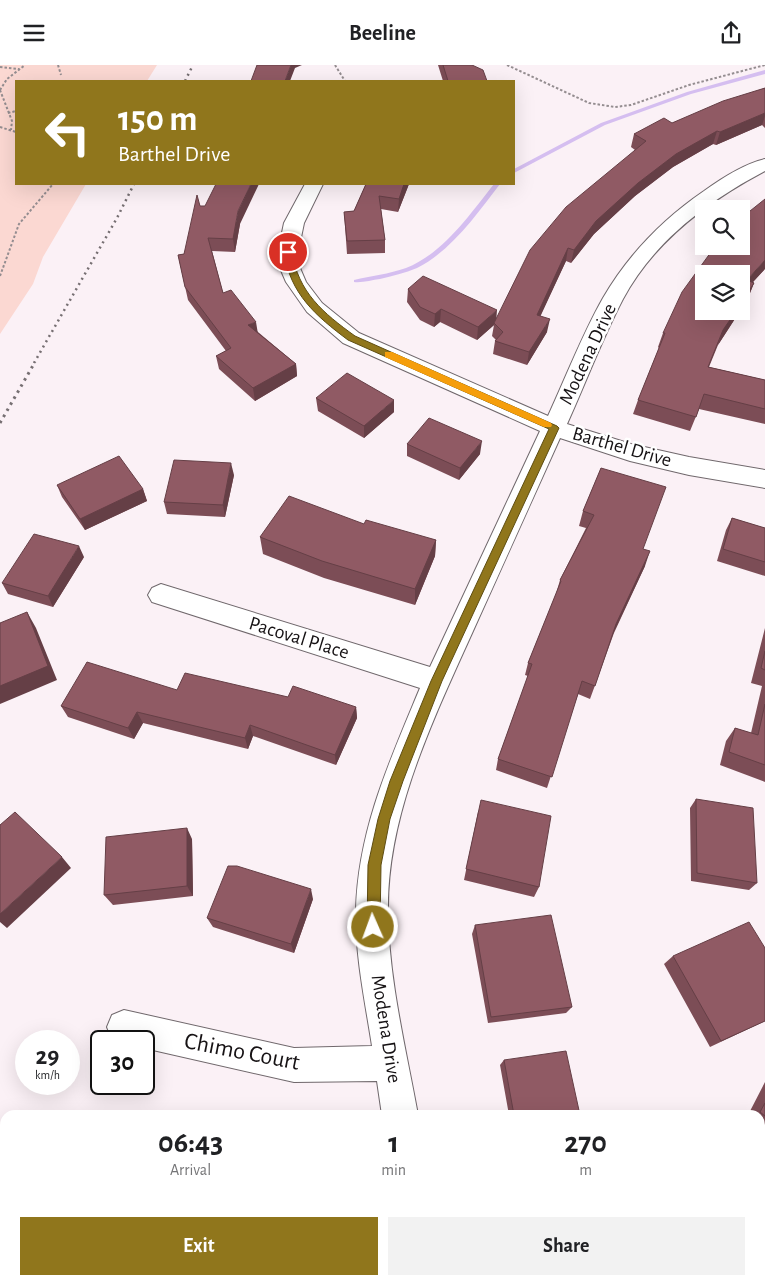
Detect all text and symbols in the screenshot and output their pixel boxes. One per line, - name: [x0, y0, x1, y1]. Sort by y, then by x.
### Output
- icon: menu: [20, 19, 48, 47]
- icon: share: [717, 19, 745, 47]
- text: Beeline: [349, 22, 416, 44]
- icon: left: [35, 100, 100, 165]
- text: 150 m: [118, 102, 198, 137]
- text: Barthel Drive: [118, 143, 230, 165]
- map controls: [695, 200, 750, 320]
- button: search: [695, 200, 750, 255]
- pin: [267, 231, 309, 273]
- icon: arrive: [274, 238, 302, 266]
- button: layers: [695, 265, 750, 320]
- street label: Modena Drive: [556, 300, 620, 408]
- street label: Barthel Drive: [570, 423, 674, 471]
- street label: Pacoval Place: [247, 613, 351, 663]
- position arrow: [346, 900, 398, 952]
- street label: Modena Drive: [368, 973, 404, 1085]
- street label: Chimo Court: [182, 1029, 302, 1075]
- speed limit sign: 30: [90, 1030, 155, 1095]
- text: 29: [36, 1044, 59, 1069]
- text: km/h: [35, 1069, 60, 1081]
- text: 06:43: [158, 1128, 223, 1158]
- text: 1: [388, 1128, 399, 1158]
- text: 270: [564, 1128, 607, 1158]
- text: Arrival: [170, 1162, 211, 1178]
- text: min: [381, 1162, 406, 1178]
- text: m: [579, 1162, 592, 1178]
- button: Exit: [20, 1217, 378, 1275]
- button: Share: [388, 1217, 745, 1275]

